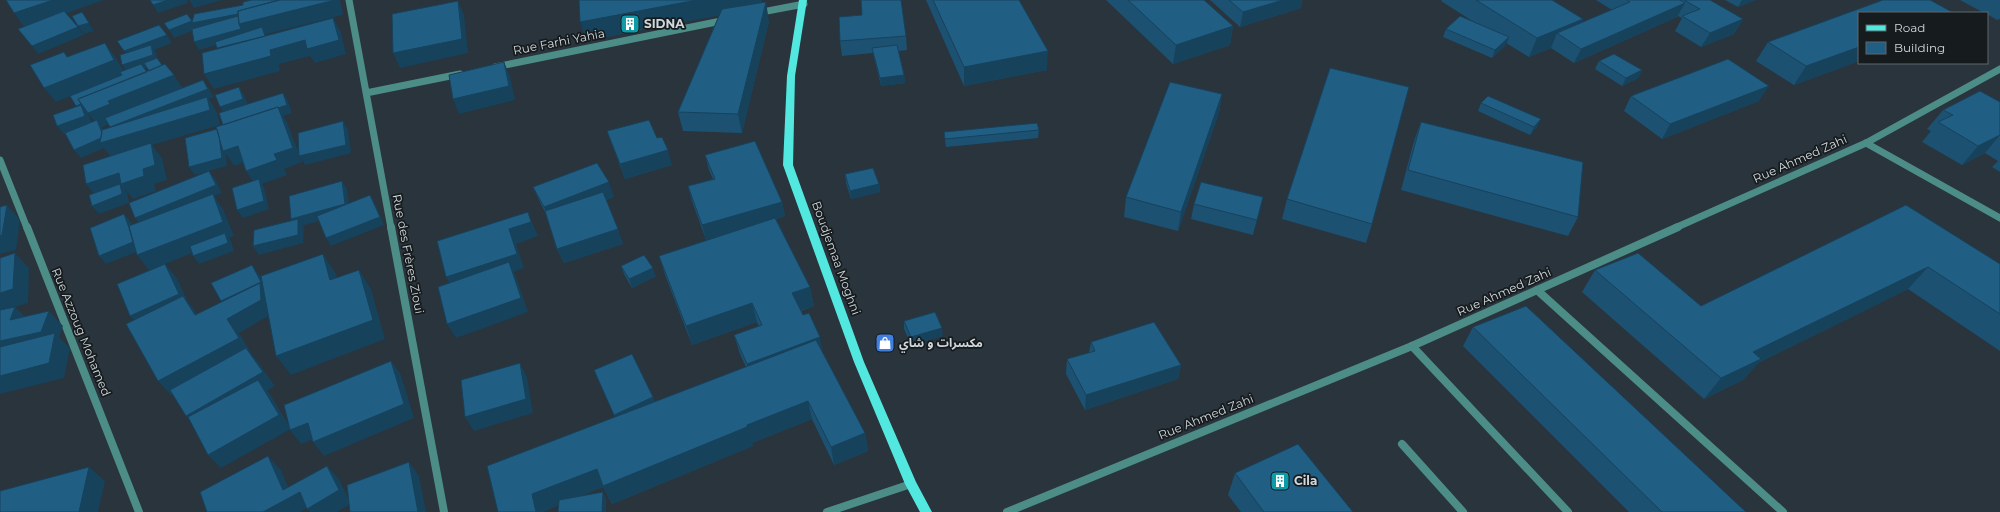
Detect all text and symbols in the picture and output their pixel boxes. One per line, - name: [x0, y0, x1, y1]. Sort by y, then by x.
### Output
- legend: [1858, 12, 1988, 64]
- building icon: SIDNA: [619, 13, 641, 35]
- place label: SIDNA: [644, 16, 685, 31]
- text: Road: [1894, 20, 1925, 35]
- street label: Rue Farhi Yahia: [512, 25, 606, 58]
- text: Building: [1894, 40, 1945, 55]
- street label: Rue Ahmed Zahi: [1750, 131, 1849, 186]
- street label: Rue des Frères Zioui: [390, 193, 427, 315]
- street label: Boudjemaa Moghni: [809, 199, 864, 317]
- street label: Rue Ahmed Zahi: [1454, 264, 1553, 319]
- street label: Rue Azzoug Mohamed: [49, 265, 114, 398]
- shop icon: مكسرات و شاي: [874, 332, 896, 354]
- place label: مكسرات و شاي: [899, 335, 983, 353]
- street label: Rue Ahmed Zahi: [1156, 391, 1256, 442]
- building icon: Cila: [1269, 470, 1291, 492]
- place label: Cila: [1294, 473, 1317, 488]

